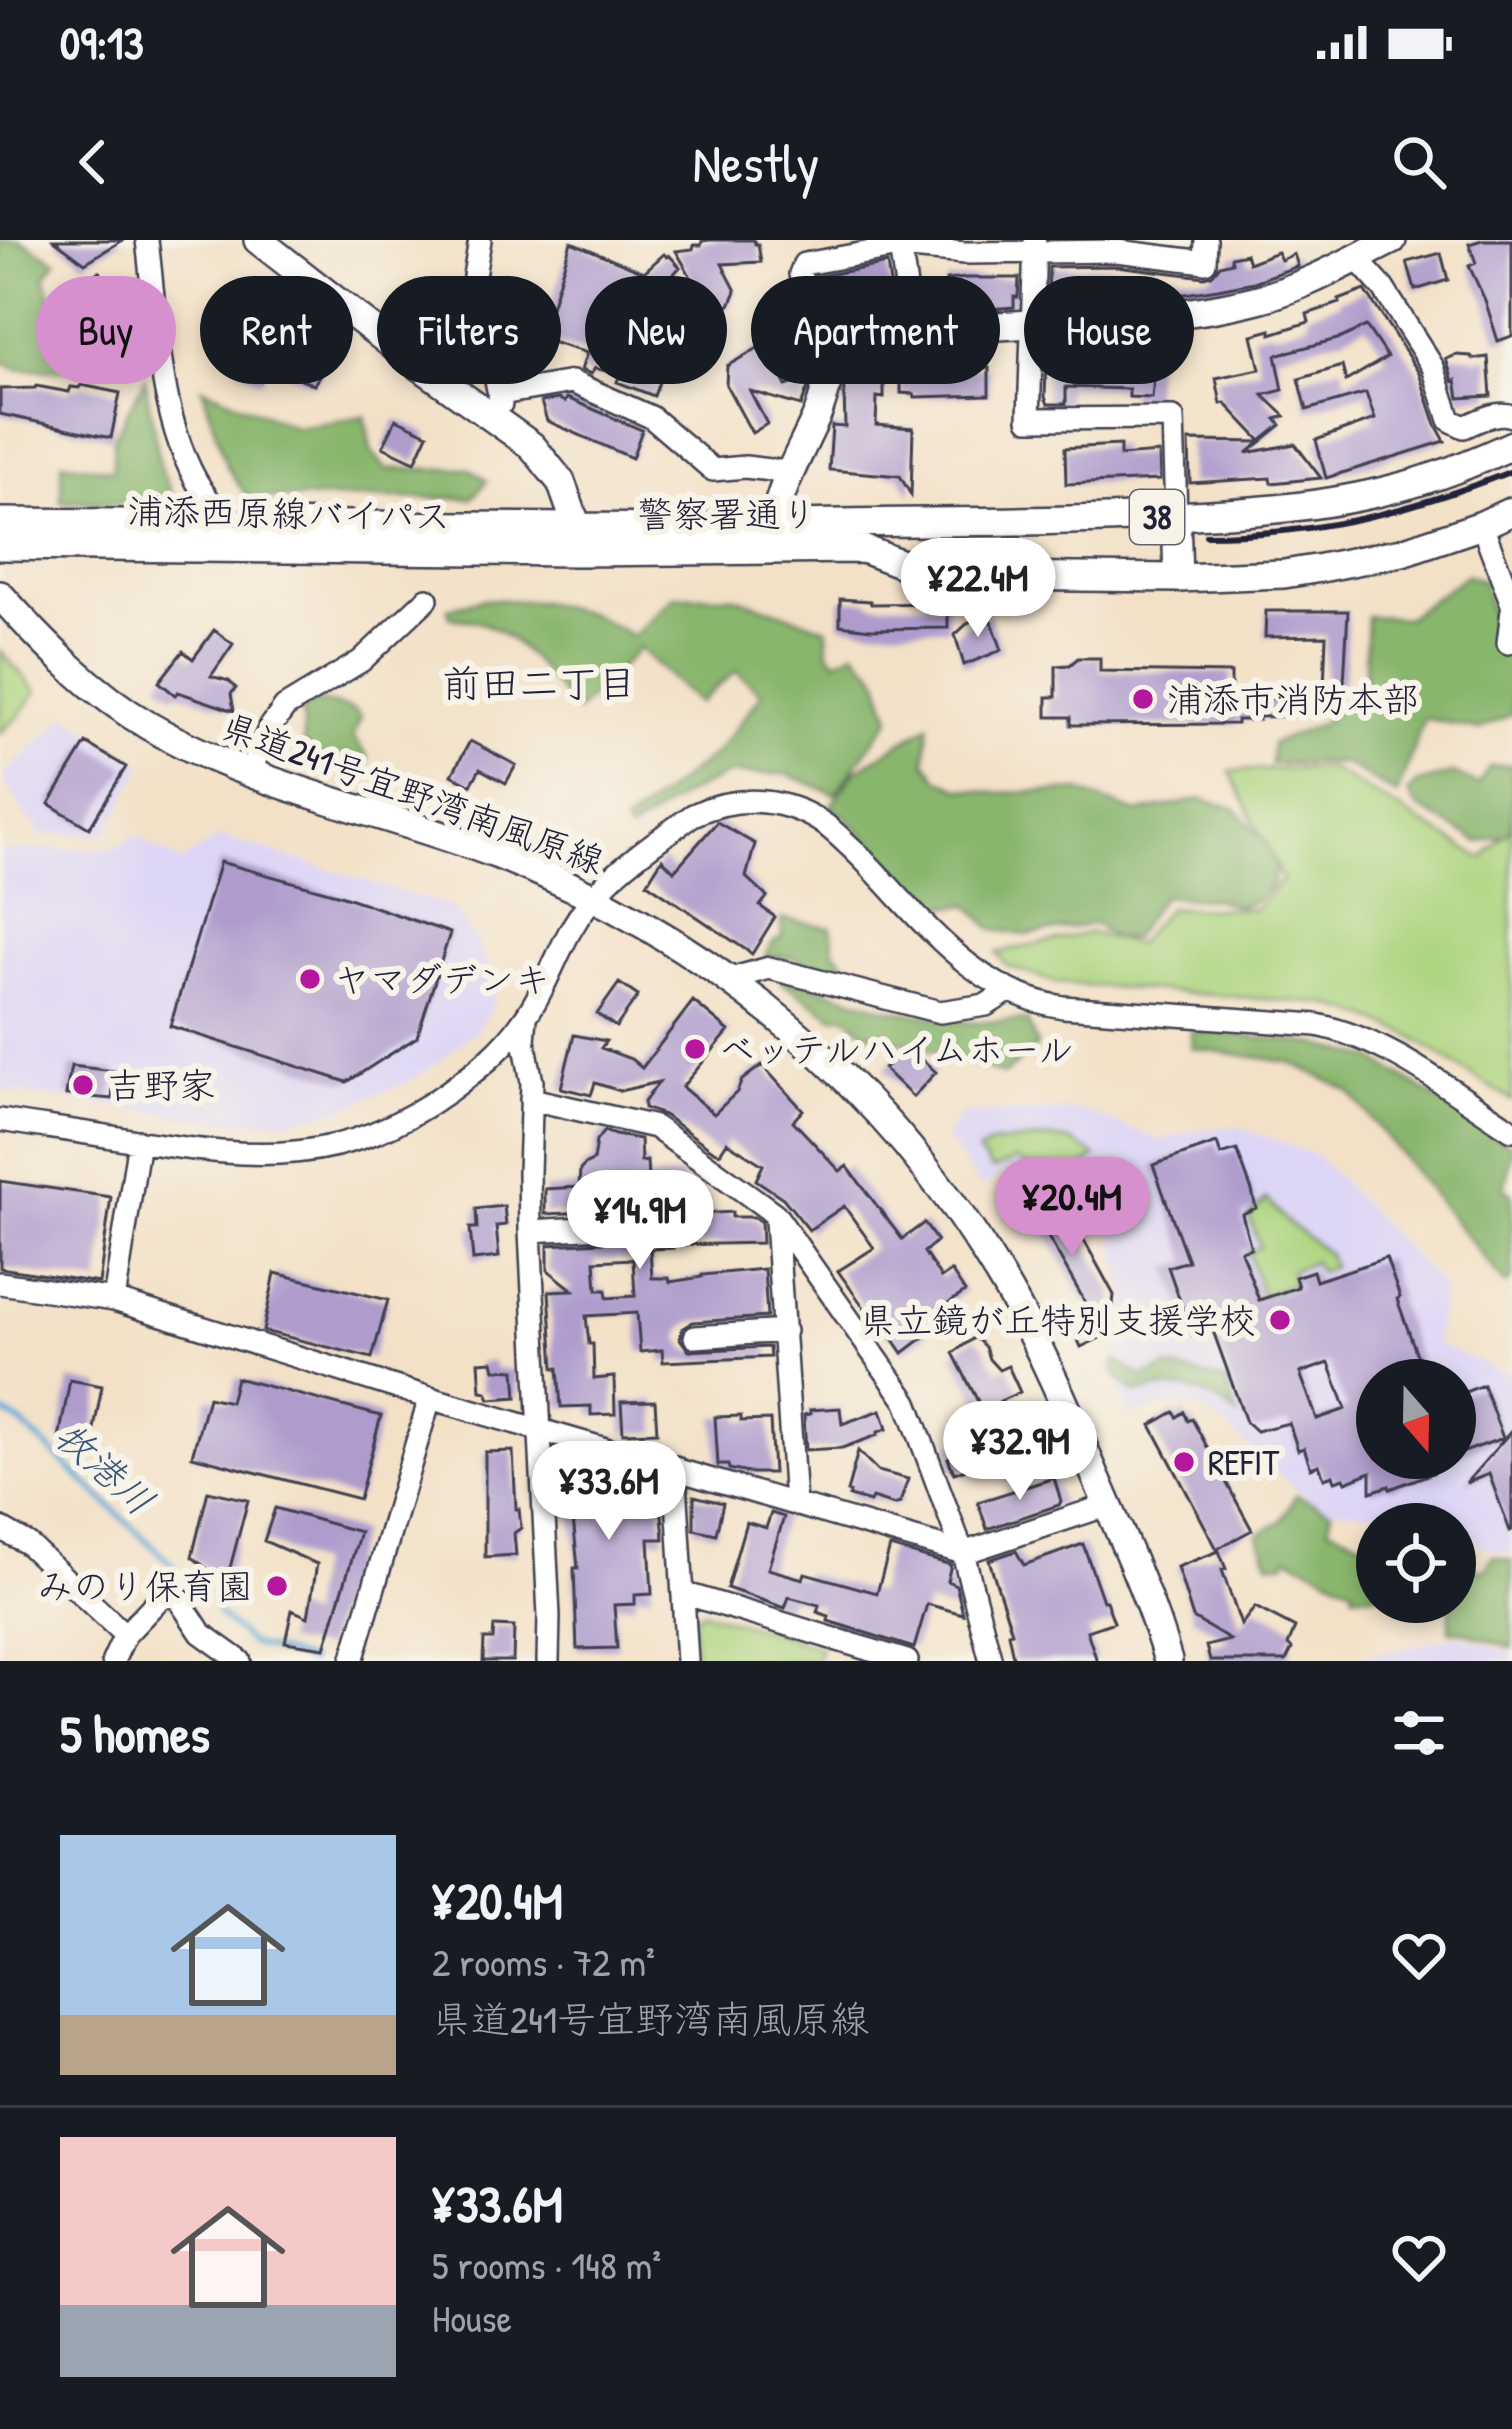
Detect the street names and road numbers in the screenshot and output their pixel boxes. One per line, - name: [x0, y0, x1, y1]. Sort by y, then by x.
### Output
- street label: 浦添西原線バイパス: [127, 485, 451, 540]
- street label: 警察署通り: [637, 489, 817, 538]
- road number: 38: [1130, 490, 1184, 544]
- street label: 県道241号宜野湾南風原線: [215, 701, 611, 885]

